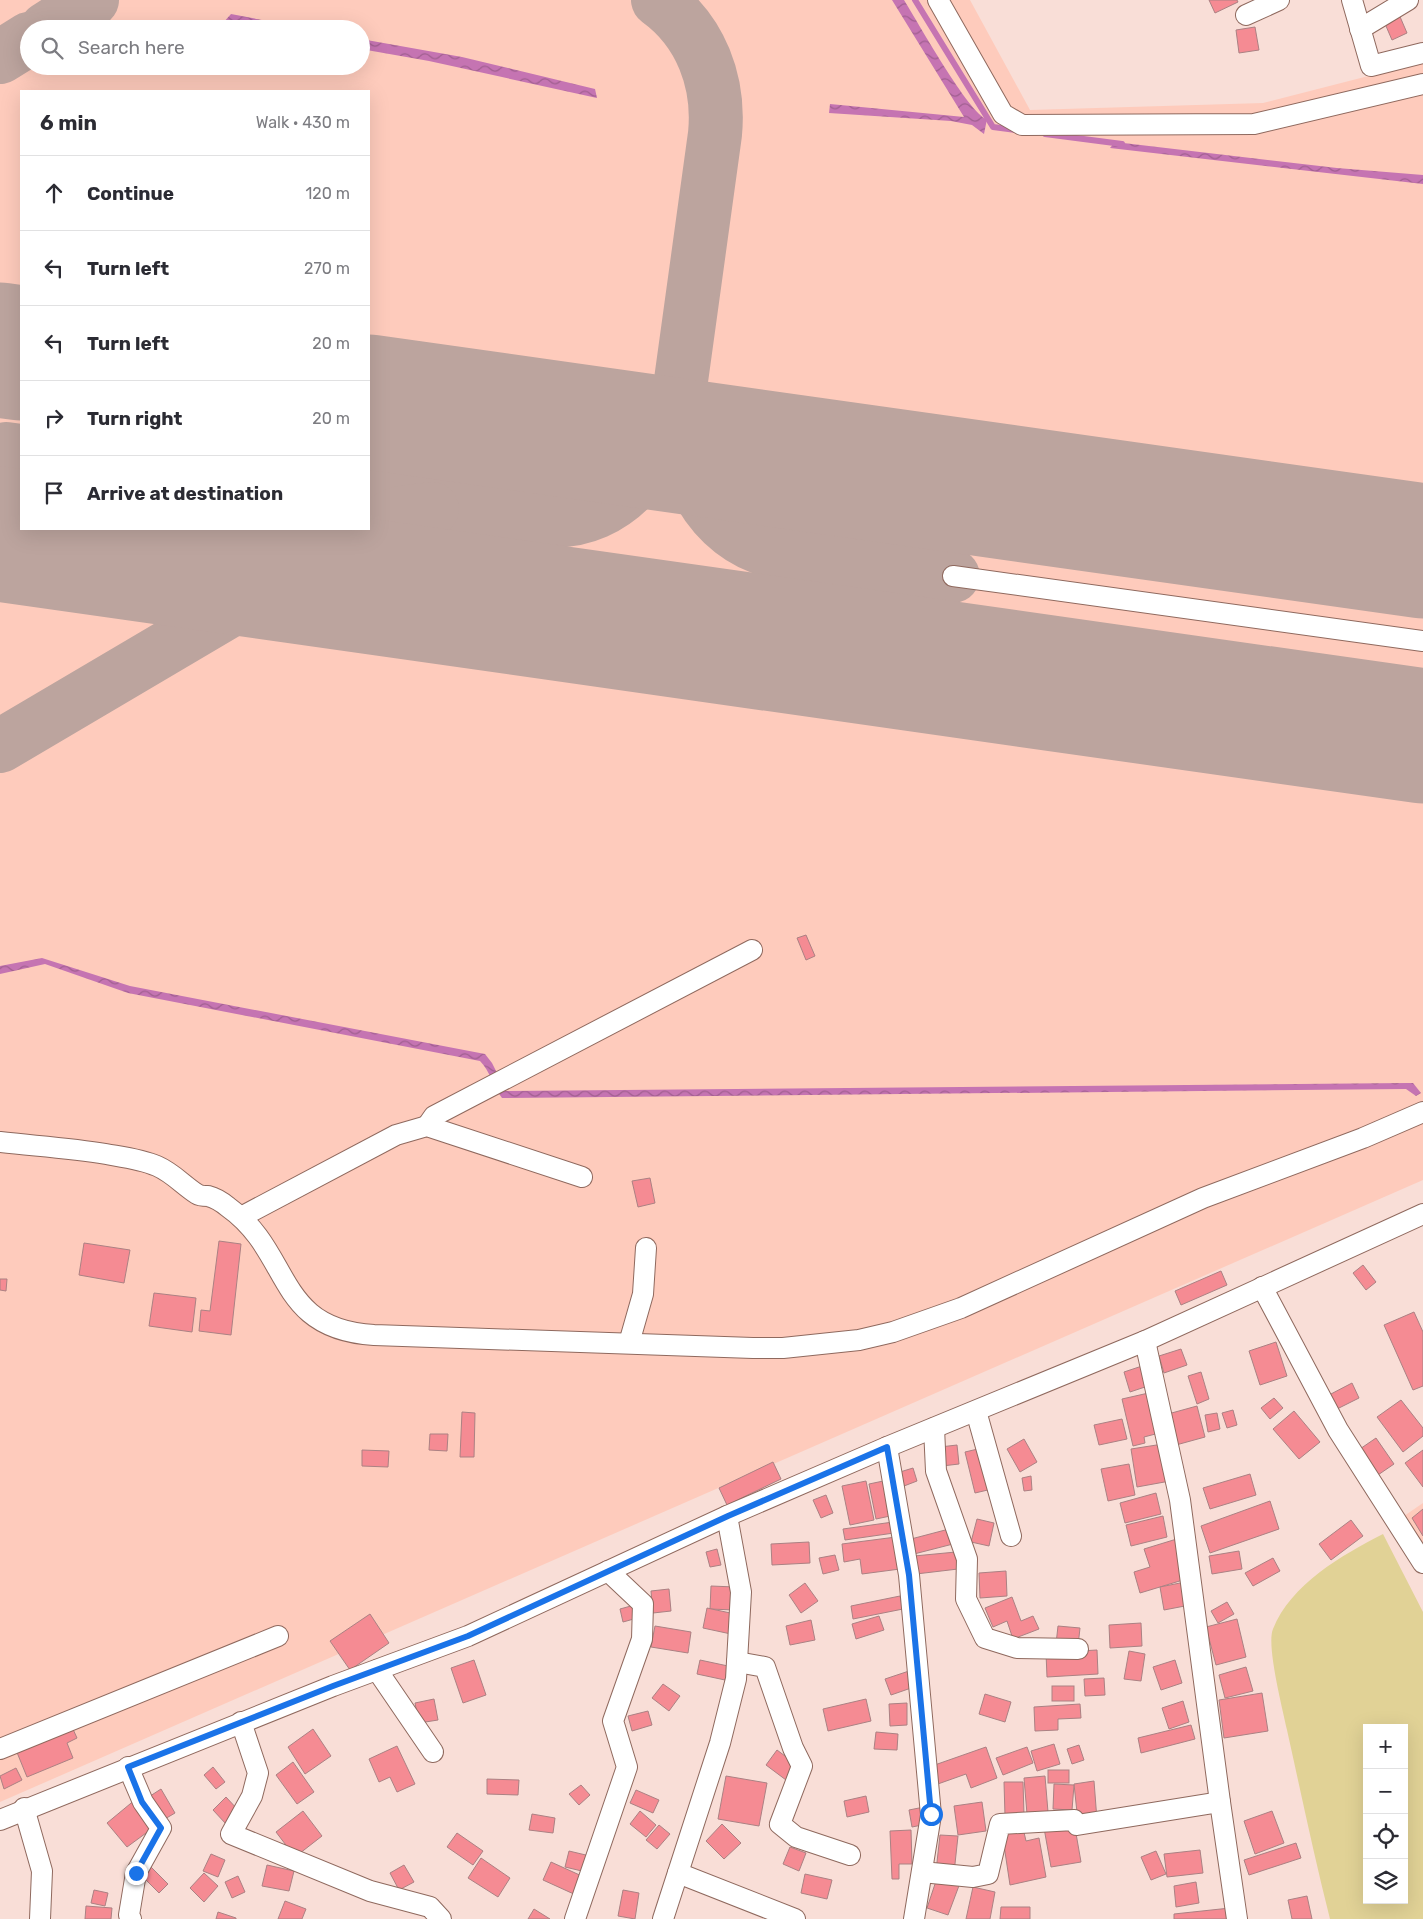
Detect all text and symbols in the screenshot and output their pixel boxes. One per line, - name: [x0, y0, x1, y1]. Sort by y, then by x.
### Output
- search box: [20, 20, 370, 75]
- icon: search: [38, 34, 66, 62]
- text: Search here: [78, 36, 185, 59]
- text: 6 min: [40, 110, 97, 135]
- text: Walk · 430 m: [256, 113, 350, 132]
- icon: ahead: [40, 179, 68, 207]
- text: Continue: [87, 182, 174, 205]
- text: 120 m: [305, 184, 350, 203]
- icon: left: [40, 254, 68, 282]
- text: Turn left: [87, 257, 169, 280]
- text: 270 m: [304, 259, 350, 278]
- icon: left: [40, 329, 68, 357]
- text: Turn left: [87, 332, 169, 355]
- text: 20 m: [312, 334, 350, 353]
- icon: right: [40, 404, 68, 432]
- text: Turn right: [87, 407, 182, 430]
- text: 20 m: [312, 409, 350, 428]
- icon: arrive: [40, 479, 68, 507]
- text: Arrive at destination: [87, 482, 283, 505]
- map controls: [1363, 1724, 1408, 1904]
- button: +: [1363, 1724, 1408, 1769]
- button: −: [1363, 1769, 1408, 1814]
- route start: [920, 1803, 943, 1826]
- button: locate: [1363, 1814, 1408, 1859]
- button: layers: [1363, 1859, 1408, 1904]
- route end: [125, 1862, 148, 1885]

